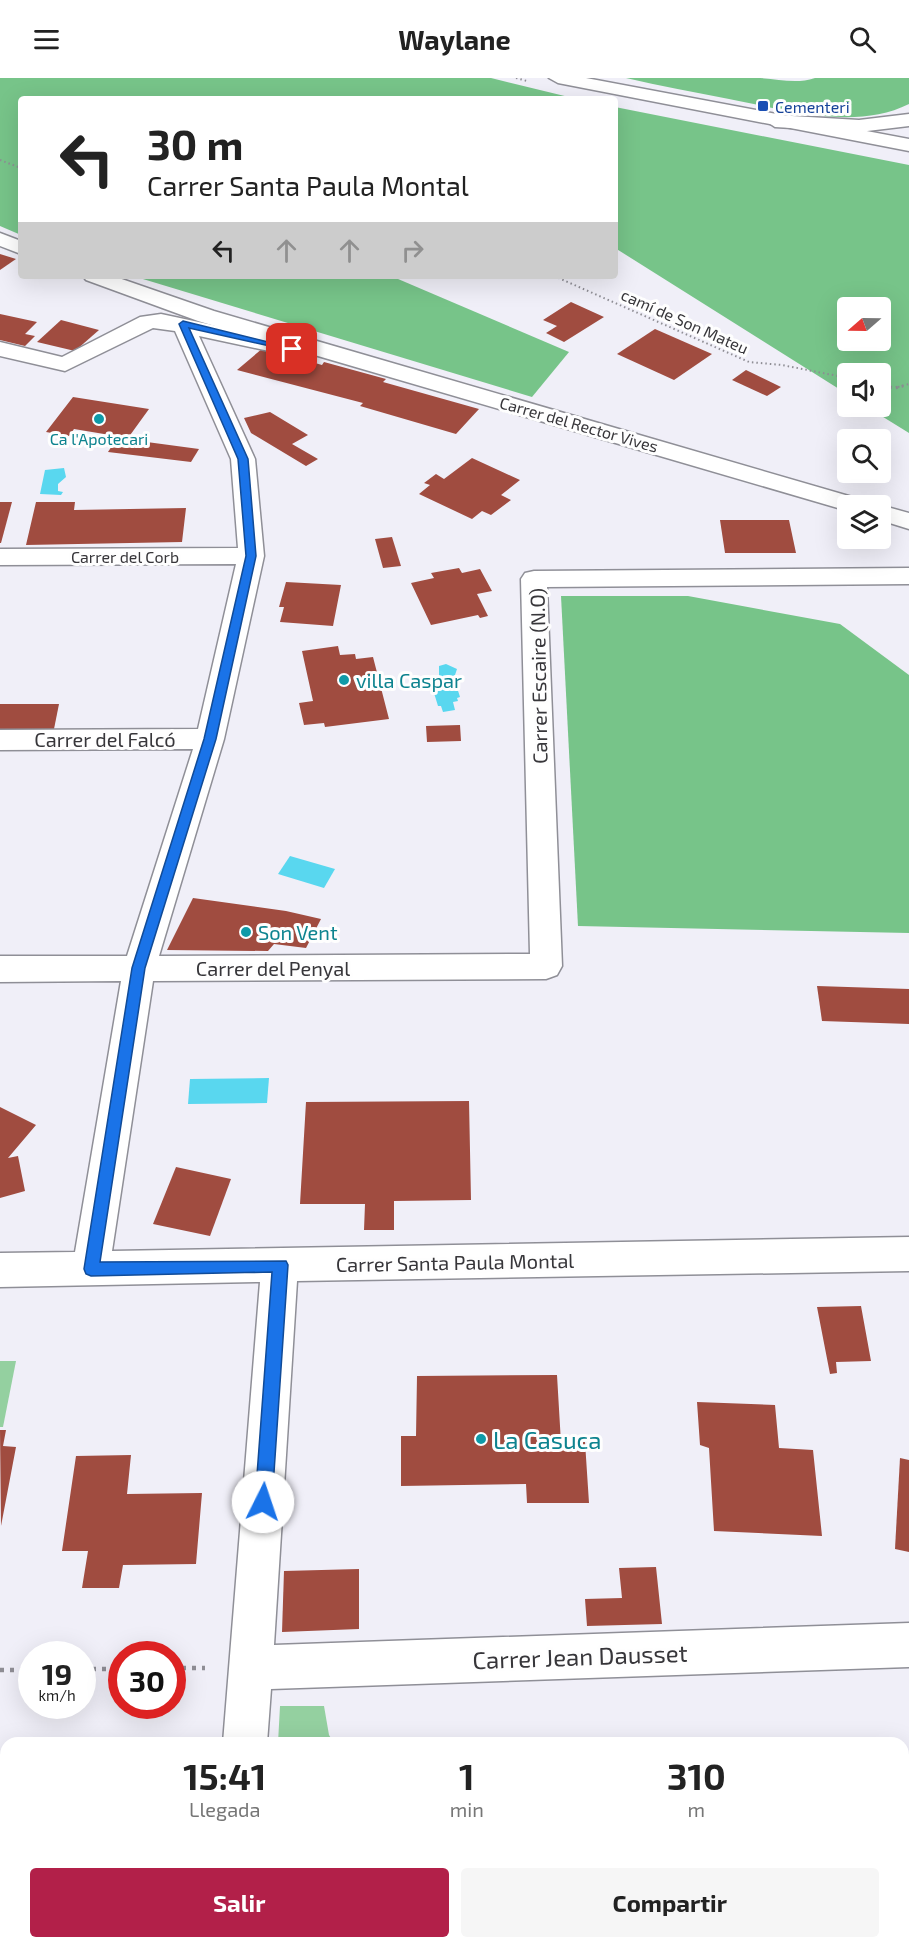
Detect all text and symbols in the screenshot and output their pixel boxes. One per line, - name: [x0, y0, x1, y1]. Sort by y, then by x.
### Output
- icon: menu: [30, 23, 63, 56]
- text: Waylane: [398, 23, 511, 55]
- icon: search: [846, 23, 879, 56]
- place label: Cementeri: [775, 97, 850, 116]
- marker: Cementeri: [756, 99, 770, 113]
- text: 30 m: [147, 118, 243, 168]
- icon: left: [48, 120, 126, 198]
- text: Carrer Santa Paula Montal: [147, 169, 469, 201]
- icon: left: [207, 234, 240, 267]
- icon: ahead: [270, 234, 303, 267]
- icon: ahead: [333, 234, 366, 267]
- icon: right: [396, 234, 429, 267]
- street label: camí de Son Mateu: [619, 284, 751, 358]
- north arrow: [837, 297, 891, 351]
- map controls: [837, 297, 891, 549]
- pin: [266, 323, 317, 374]
- icon: arrive: [275, 332, 308, 365]
- button: sound: [837, 363, 891, 417]
- street label: Carrer del Rector Vives: [498, 392, 660, 456]
- marker: Ca l'Apotecari: [92, 412, 106, 426]
- place label: Ca l'Apotecari: [50, 429, 148, 448]
- button: search: [837, 429, 891, 483]
- button: layers: [837, 495, 891, 549]
- street label: Carrer del Corb: [71, 547, 179, 566]
- street label: Carrer Escaire (N.O): [524, 588, 552, 764]
- place label: villa Caspar: [356, 668, 462, 692]
- marker: villa Caspar: [337, 673, 351, 687]
- street label: Carrer del Falcó: [34, 727, 176, 751]
- place label: Son Vent: [258, 920, 338, 944]
- marker: Son Vent: [239, 925, 253, 939]
- street label: Carrer del Penyal: [196, 956, 350, 980]
- street label: Carrer Santa Paula Montal: [336, 1248, 574, 1276]
- place label: La Casuca: [493, 1425, 602, 1454]
- marker: La Casuca: [474, 1432, 488, 1446]
- position arrow: [231, 1470, 295, 1534]
- street label: Carrer Jean Dausset: [472, 1638, 688, 1674]
- speed limit sign: 30: [108, 1641, 186, 1719]
- text: 19: [42, 1655, 72, 1691]
- text: km/h: [38, 1686, 76, 1704]
- text: 15:41: [183, 1754, 266, 1797]
- text: 1: [459, 1754, 475, 1797]
- text: 310: [667, 1754, 726, 1797]
- text: Llegada: [189, 1797, 261, 1821]
- text: min: [450, 1797, 484, 1821]
- text: m: [688, 1797, 705, 1821]
- button: Salir: [30, 1868, 449, 1937]
- button: Compartir: [461, 1868, 879, 1937]

